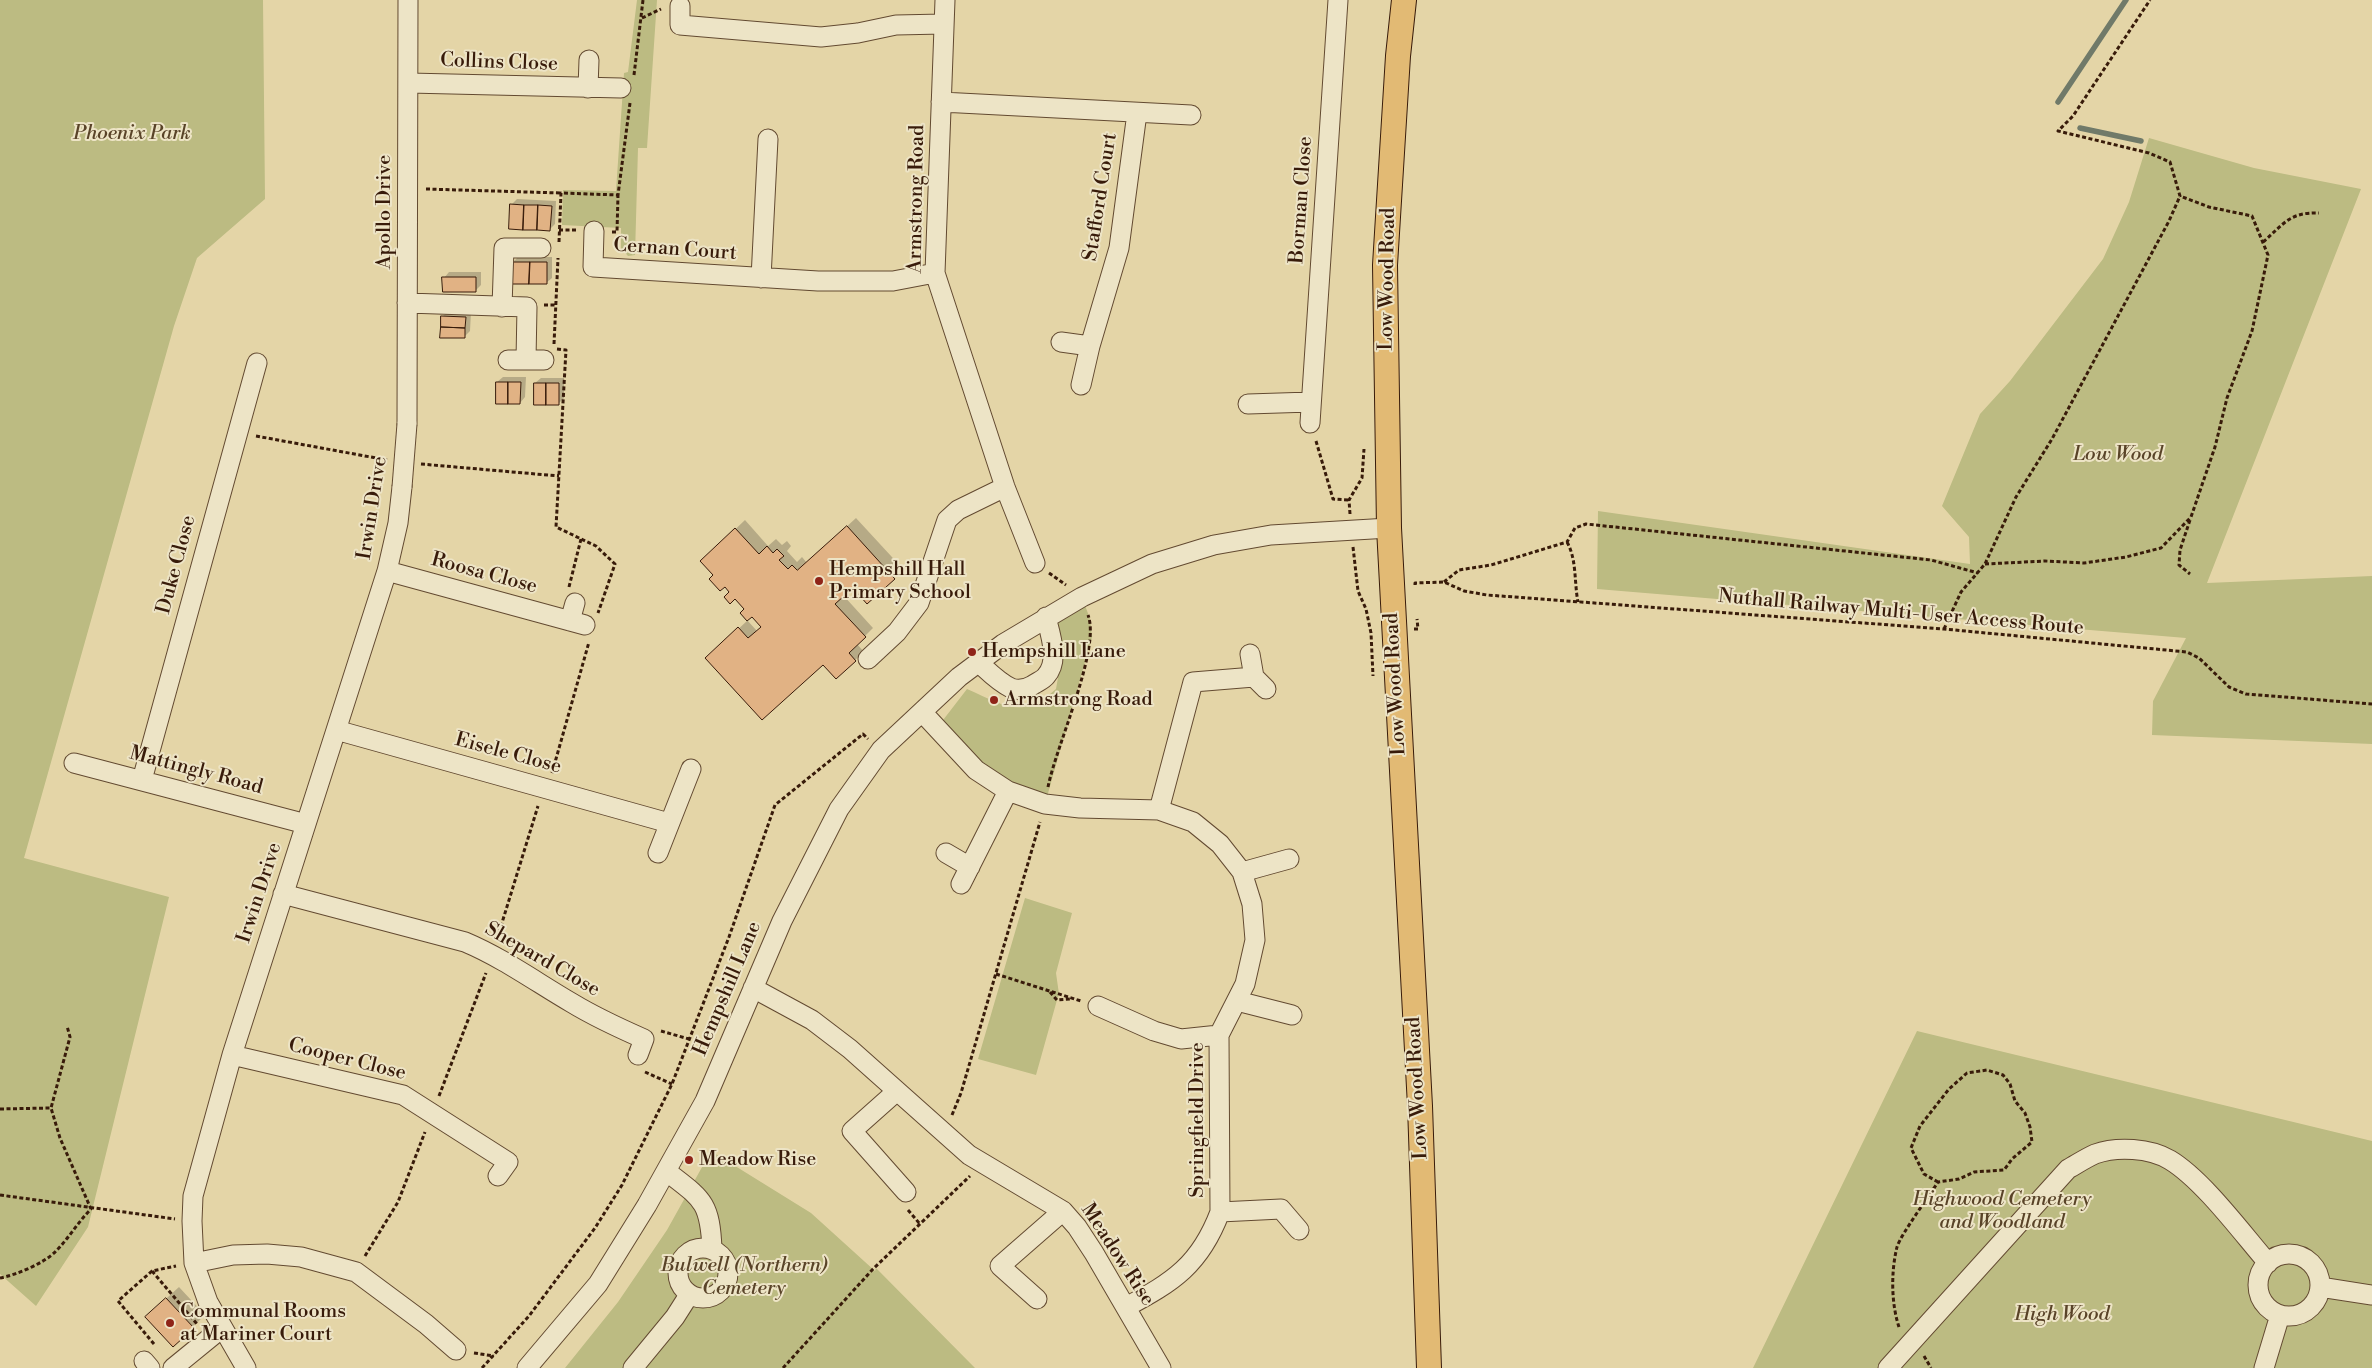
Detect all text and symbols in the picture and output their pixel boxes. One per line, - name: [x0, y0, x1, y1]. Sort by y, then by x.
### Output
- street label: Collins Close: [440, 49, 558, 77]
- park label: Phoenix Park: [73, 122, 191, 146]
- street label: Armstrong Road: [904, 124, 930, 274]
- street label: Stafford Court: [1079, 131, 1123, 263]
- street label: Borman Close: [1286, 135, 1318, 265]
- street label: Apollo Drive: [373, 155, 397, 269]
- street label: Low Wood Road: [1375, 207, 1401, 351]
- street label: Cernan Court: [613, 234, 737, 266]
- park label: Low Wood: [2073, 443, 2163, 467]
- street label: Irwin Drive: [353, 455, 393, 561]
- street label: Duke Close: [152, 513, 202, 617]
- street label: Roosa Close: [428, 548, 540, 600]
- place label: Hempshill Hall Primary School: [829, 558, 971, 605]
- marker: Hempshill Hall Primary School: [813, 575, 825, 587]
- street label: Nuthall Railway Multi-User Access Route: [1717, 585, 2085, 641]
- street label: Low Wood Road: [1380, 612, 1412, 756]
- place label: Hempshill Lane: [982, 640, 1126, 664]
- marker: Hempshill Lane: [966, 646, 978, 658]
- place label: Armstrong Road: [1004, 688, 1153, 712]
- marker: Armstrong Road: [988, 694, 1000, 706]
- street label: Eisele Close: [452, 728, 564, 780]
- street label: Mattingly Road: [127, 742, 265, 800]
- street label: Irwin Drive: [232, 840, 288, 946]
- street label: Shepard Close: [480, 917, 604, 1003]
- street label: Hempshill Lane: [689, 918, 767, 1060]
- street label: Low Wood Road: [1402, 1016, 1434, 1160]
- street label: Cooper Close: [286, 1034, 408, 1086]
- street label: Springfield Drive: [1186, 1042, 1210, 1198]
- place label: Meadow Rise: [699, 1148, 816, 1172]
- marker: Meadow Rise: [683, 1154, 695, 1166]
- park label: Highwood Cemetery and Woodland: [1913, 1188, 2091, 1235]
- street label: Meadow Rise: [1075, 1199, 1159, 1311]
- park label: Bulwell (Northern) Cemetery: [661, 1254, 827, 1301]
- place label: Communal Rooms at Mariner Court: [180, 1300, 346, 1347]
- park label: High Wood: [2014, 1303, 2110, 1327]
- marker: Communal Rooms at Mariner Court: [164, 1317, 176, 1329]

